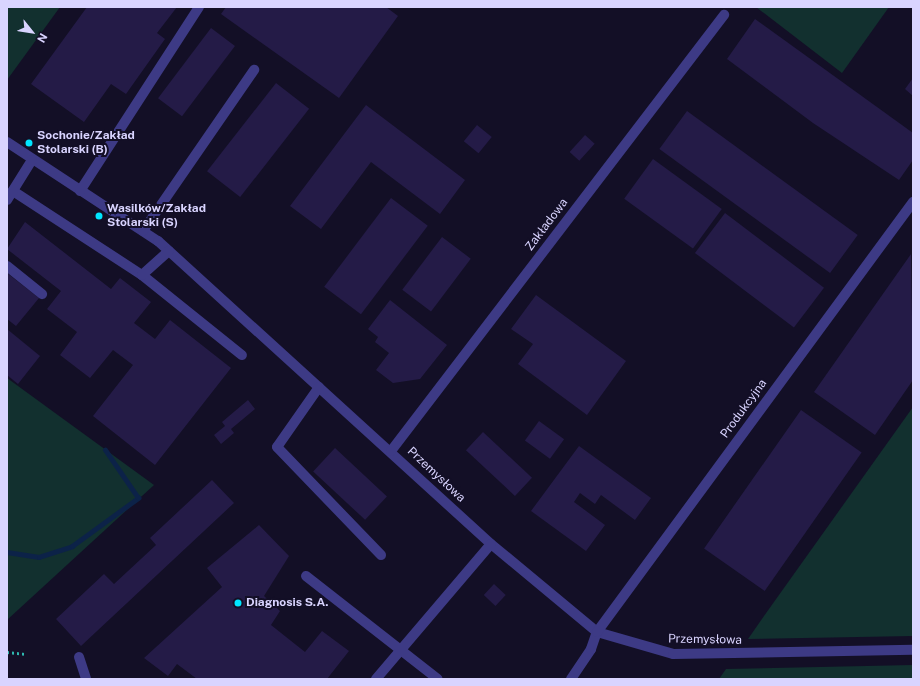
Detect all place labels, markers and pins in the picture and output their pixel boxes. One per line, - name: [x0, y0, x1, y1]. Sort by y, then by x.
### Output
- place label: Sochonie/Zakład Stolarski (B): [37, 129, 135, 157]
- marker: Sochonie/Zakład Stolarski (B): [24, 138, 34, 148]
- place label: Wasilków/Zakład Stolarski (S): [107, 202, 206, 230]
- marker: Wasilków/Zakład Stolarski (S): [94, 211, 104, 221]
- place label: Diagnosis S.A.: [246, 596, 329, 610]
- marker: Diagnosis S.A.: [233, 598, 243, 608]

